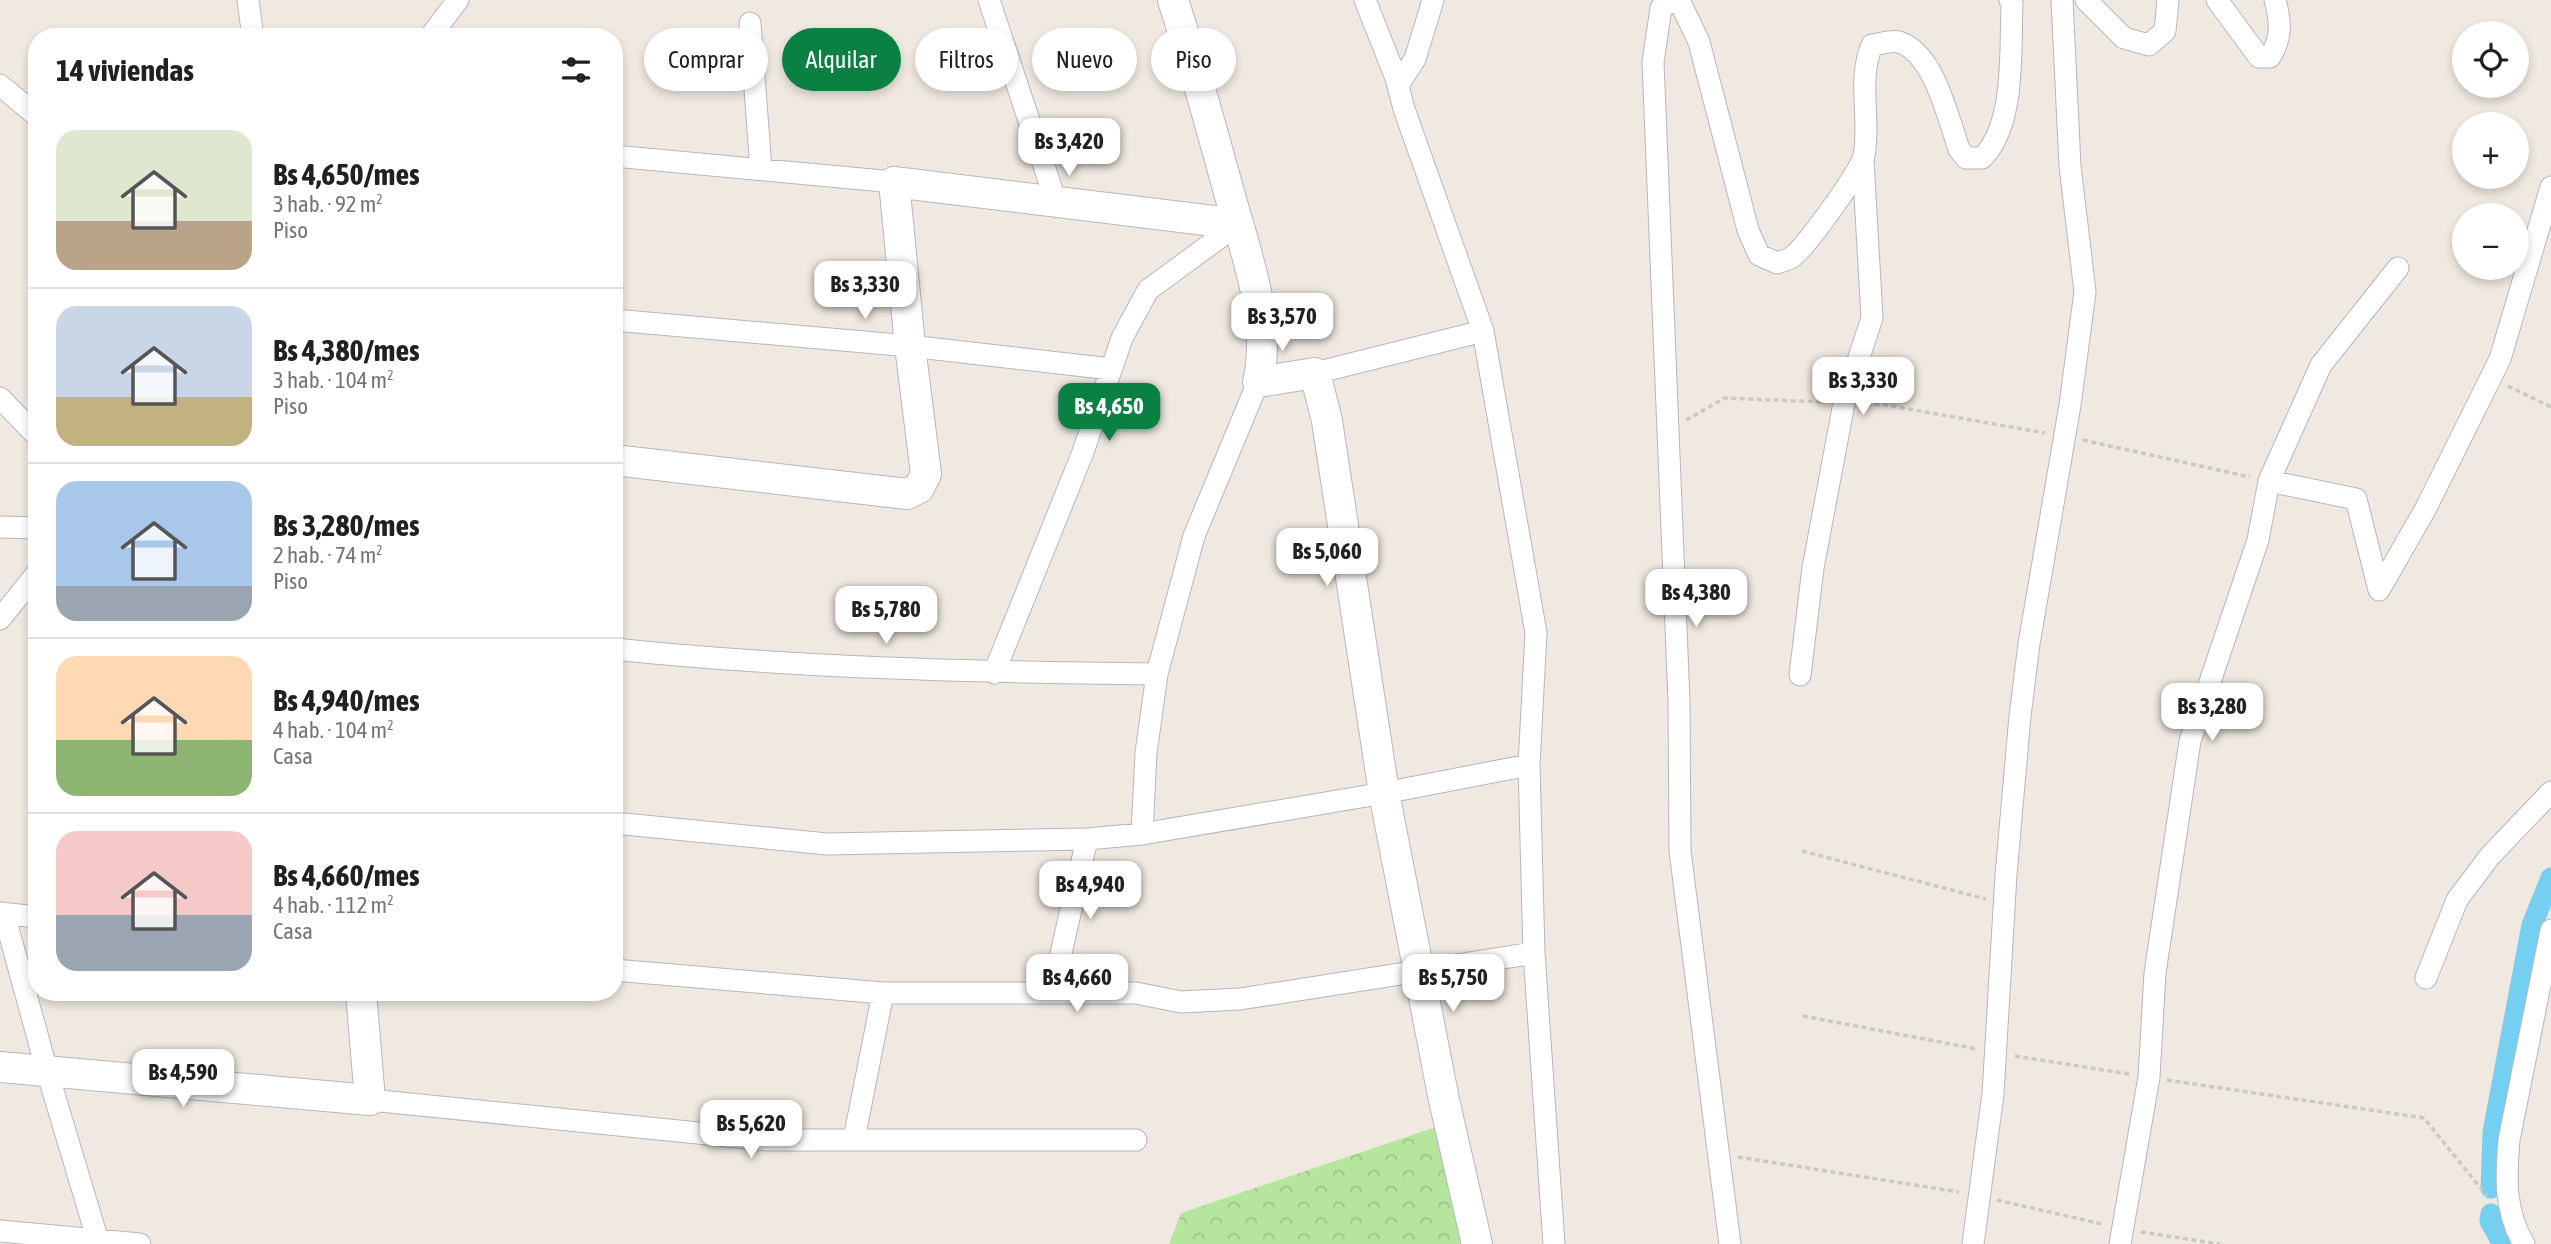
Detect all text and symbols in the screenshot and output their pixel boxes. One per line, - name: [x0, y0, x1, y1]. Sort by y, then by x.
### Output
- map controls: [2452, 21, 2529, 280]
- button: locate: [2452, 21, 2529, 98]
- chip: Comprar: [644, 28, 768, 91]
- chip: Alquilar: [782, 28, 901, 91]
- chip: Filtros: [915, 28, 1018, 91]
- chip: Nuevo: [1032, 28, 1137, 91]
- chip: Piso: [1151, 28, 1236, 91]
- icon: filters: [557, 51, 595, 89]
- text: 14 viviendas: [56, 53, 194, 87]
- button: +: [2452, 112, 2529, 189]
- pin: Bs 3,420: [997, 118, 1141, 178]
- text: Bs 3,420: [1034, 128, 1104, 154]
- text: Bs 4,650/mes: [273, 157, 420, 191]
- icon: home: [112, 158, 196, 242]
- text: 3 hab. · 92 m²: [273, 191, 383, 217]
- button: −: [2452, 203, 2529, 280]
- text: Piso: [273, 217, 308, 243]
- pin: Bs 3,330: [793, 262, 937, 321]
- text: Bs 3,330: [830, 271, 900, 297]
- pin: Bs 3,570: [1210, 294, 1354, 353]
- text: Bs 3,570: [1247, 303, 1317, 329]
- text: Bs 4,380/mes: [273, 333, 420, 367]
- icon: home: [112, 334, 196, 418]
- pin: Bs 3,330: [1791, 358, 1935, 417]
- text: 3 hab. · 104 m²: [273, 367, 394, 393]
- text: Bs 3,330: [1828, 367, 1898, 393]
- pin: Bs 4,650: [1037, 384, 1181, 443]
- text: Piso: [273, 393, 308, 419]
- text: Bs 4,650: [1074, 393, 1144, 419]
- text: Bs 3,280/mes: [273, 508, 420, 542]
- icon: home: [112, 509, 196, 593]
- pin: Bs 5,060: [1255, 528, 1399, 588]
- text: Bs 5,060: [1292, 538, 1362, 564]
- text: 2 hab. · 74 m²: [273, 542, 383, 568]
- text: Piso: [273, 568, 308, 594]
- pin: Bs 4,380: [1624, 570, 1768, 629]
- text: Bs 4,380: [1661, 579, 1731, 605]
- pin: Bs 5,780: [814, 586, 958, 646]
- text: Bs 5,780: [851, 596, 921, 622]
- text: Bs 4,940/mes: [273, 683, 420, 717]
- icon: home: [112, 684, 196, 768]
- pin: Bs 3,280: [2140, 684, 2284, 743]
- text: Bs 3,280: [2177, 693, 2247, 719]
- text: 4 hab. · 104 m²: [273, 717, 394, 743]
- text: Casa: [273, 743, 313, 769]
- text: Bs 4,660/mes: [273, 858, 420, 892]
- icon: home: [112, 859, 196, 943]
- pin: Bs 4,940: [1018, 862, 1162, 921]
- text: Bs 4,940: [1055, 871, 1125, 897]
- text: 4 hab. · 112 m²: [273, 892, 394, 918]
- text: Casa: [273, 918, 313, 944]
- pin: Bs 4,660: [1005, 954, 1149, 1014]
- pin: Bs 5,750: [1381, 954, 1525, 1014]
- text: Bs 4,660: [1042, 964, 1112, 990]
- text: Bs 5,750: [1418, 964, 1488, 990]
- pin: Bs 4,590: [111, 1050, 255, 1109]
- text: Bs 4,590: [148, 1059, 218, 1085]
- pin: Bs 5,620: [679, 1100, 823, 1160]
- text: Bs 5,620: [716, 1110, 786, 1136]

